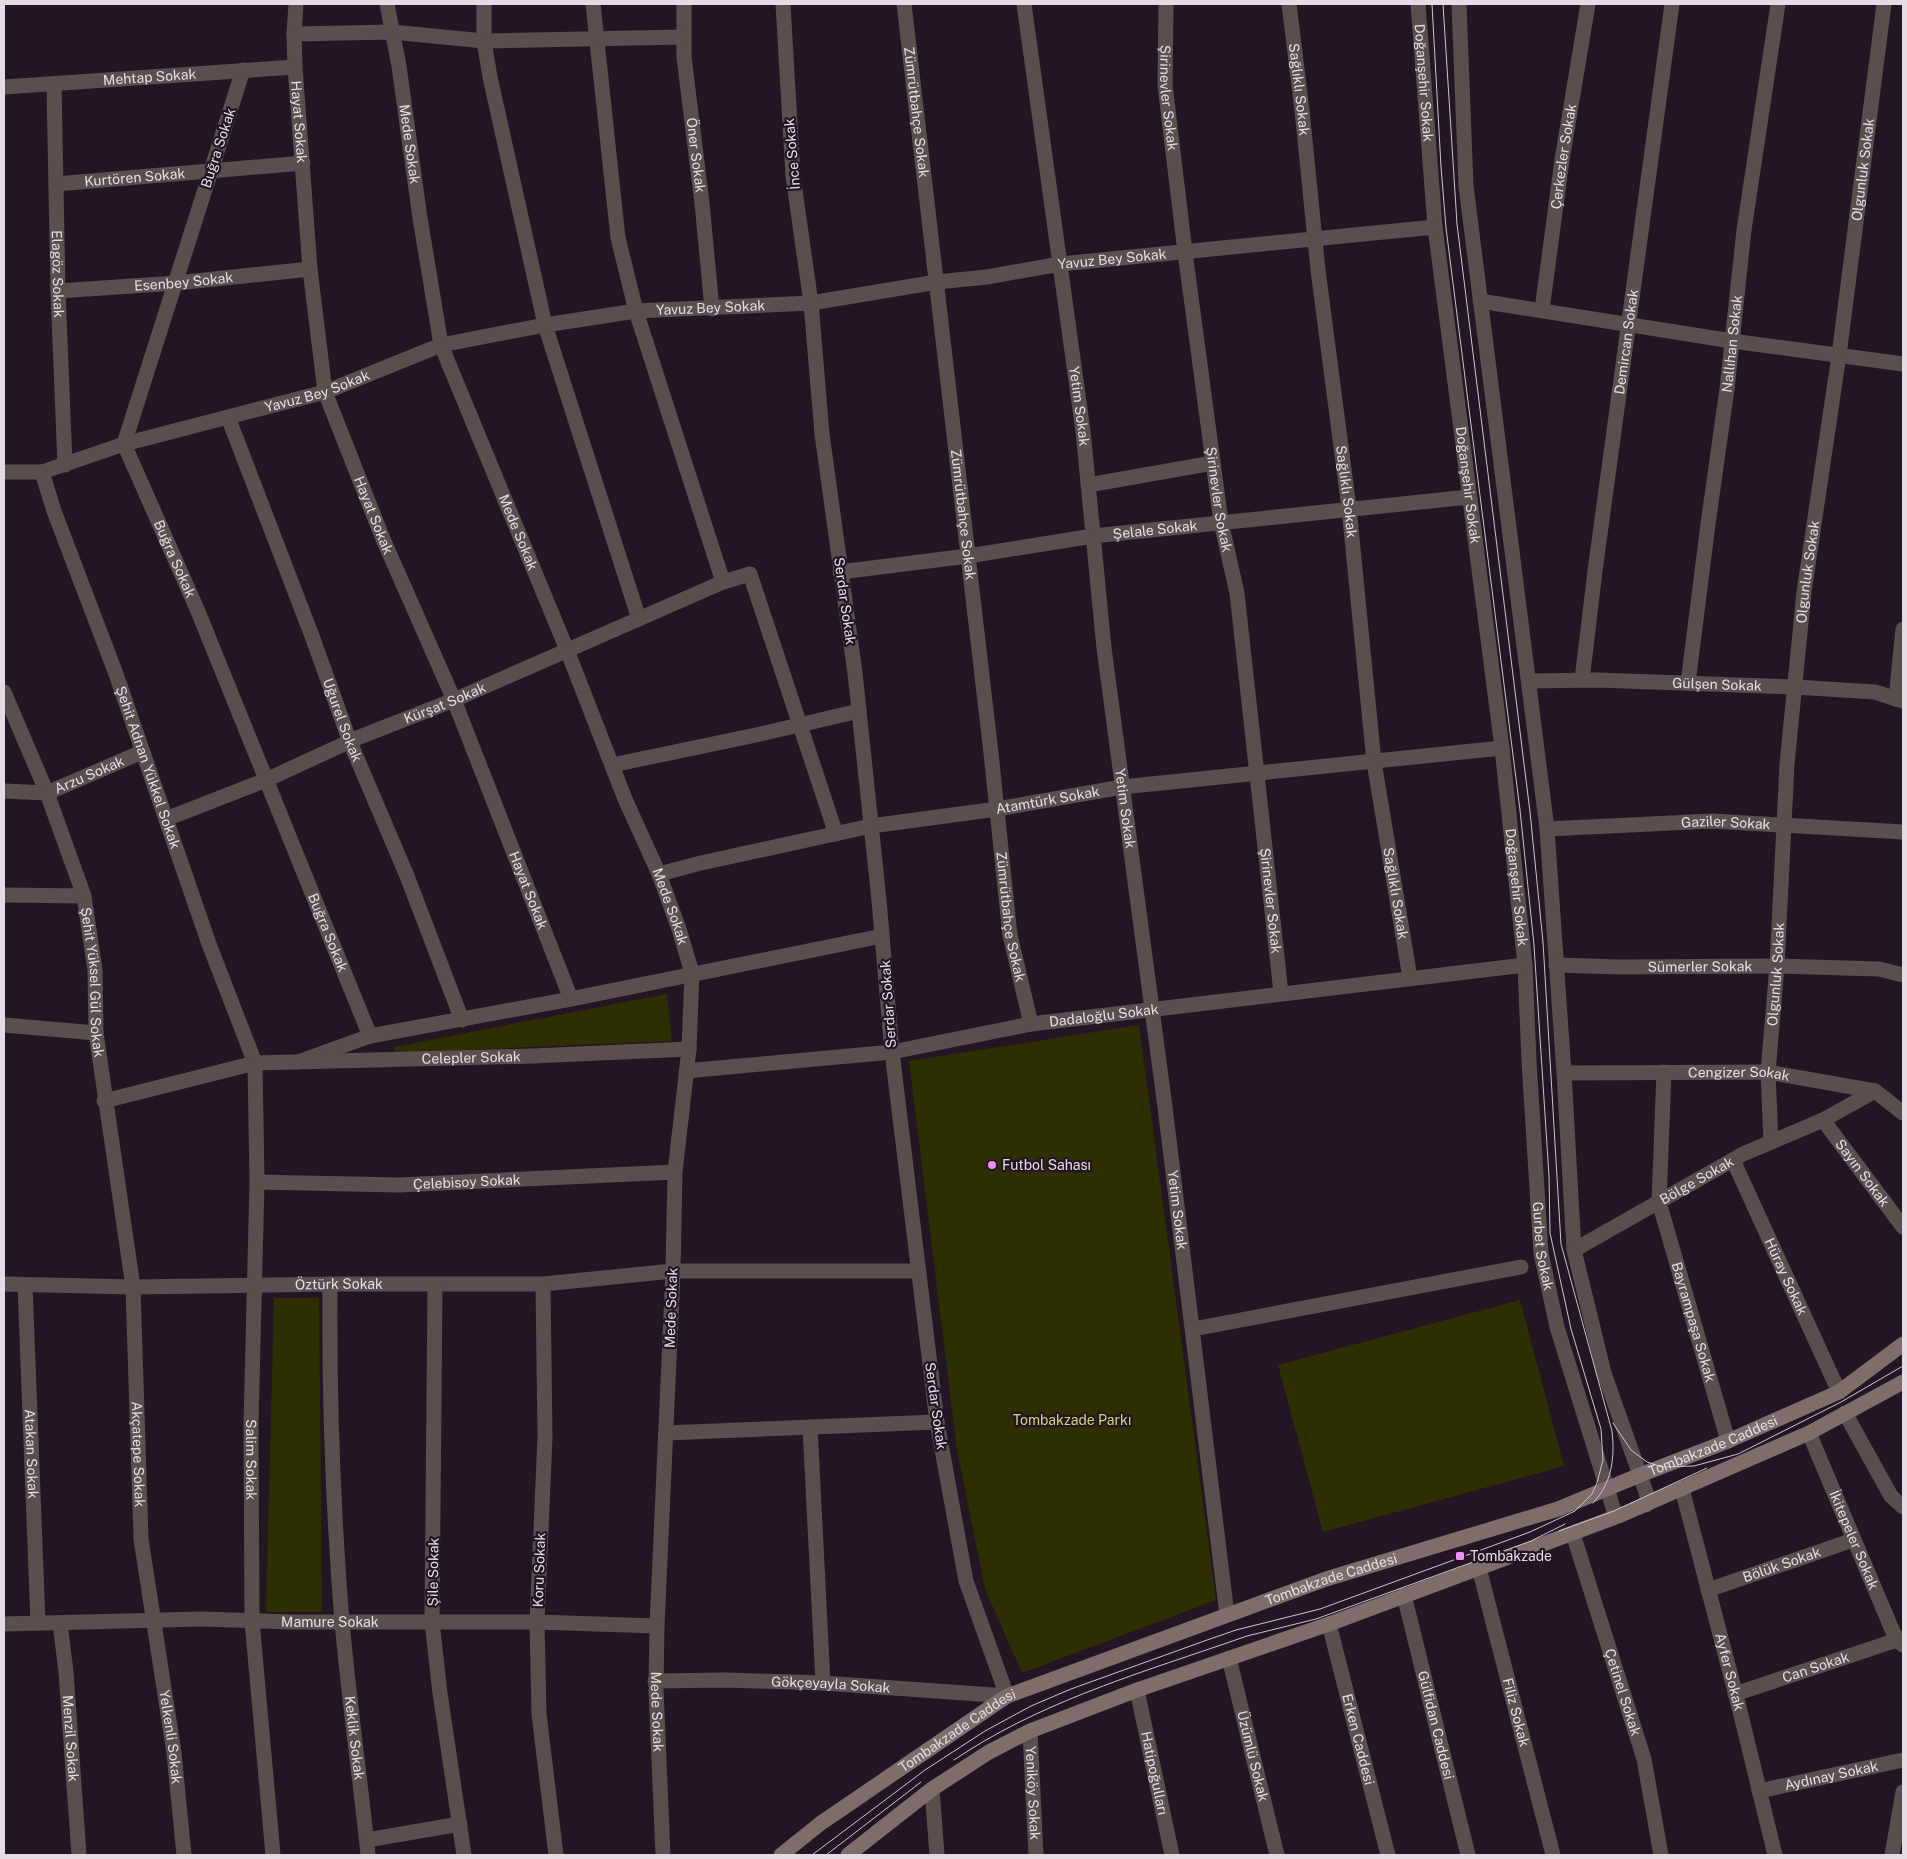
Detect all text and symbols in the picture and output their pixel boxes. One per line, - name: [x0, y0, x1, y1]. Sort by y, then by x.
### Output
- street label: Doğanşehir Sokak: [1412, 23, 1436, 142]
- street label: Sağlıklı Sokak: [1286, 42, 1313, 136]
- street label: Şirinevler Sokak: [1157, 45, 1181, 152]
- street label: Zümrütbahçe Sokak: [901, 46, 932, 179]
- street label: Mehtap Sokak: [102, 66, 197, 88]
- street label: Hayat Sokak: [288, 80, 310, 164]
- street label: Çerkezler Sokak: [1548, 102, 1579, 210]
- street label: Mede Sokak: [396, 103, 423, 185]
- street label: Buğra Sokak: [198, 106, 238, 190]
- street label: Öner Sokak: [684, 116, 709, 194]
- street label: Olgunluk Sokak: [1848, 117, 1877, 222]
- street label: İnce Sokak: [779, 118, 803, 190]
- street label: Kurtören Sokak: [84, 165, 186, 190]
- street label: Elagöz Sokak: [49, 230, 67, 318]
- street label: Yavuz Bey Sokak: [1057, 246, 1167, 272]
- street label: Esenbey Sokak: [134, 269, 234, 294]
- street label: Demircan Sokak: [1611, 288, 1641, 396]
- street label: Nallıhan Sokak: [1719, 294, 1745, 393]
- street label: Yavuz Bey Sokak: [656, 297, 766, 318]
- street label: Yetim Sokak: [1066, 365, 1092, 447]
- street label: Yavuz Bey Sokak: [263, 367, 372, 415]
- street label: Doğanşehir Sokak: [1453, 426, 1484, 545]
- street label: Sağlıklı Sokak: [1333, 444, 1360, 539]
- street label: Şirinevler Sokak: [1203, 446, 1236, 554]
- street label: Zümrütbahçe Sokak: [948, 448, 979, 581]
- street label: Hayat Sokak: [351, 474, 397, 557]
- street label: Mede Sokak: [496, 492, 541, 573]
- street label: Buğra Sokak: [151, 517, 199, 600]
- street label: Şelale Sokak: [1112, 517, 1198, 542]
- street label: Olgunluk Sokak: [1793, 519, 1822, 624]
- street label: Serdar Sokak: [831, 556, 859, 646]
- street label: Gülşen Sokak: [1672, 675, 1762, 694]
- street label: Uğurel Sokak: [320, 676, 366, 764]
- street label: Kürşat Sokak: [402, 679, 488, 727]
- street label: Şehit Adnan Yükkel Sokak: [113, 684, 184, 851]
- street label: Arzu Sokak: [52, 753, 127, 797]
- street label: Yetim Sokak: [1112, 768, 1139, 850]
- street label: Atamtürk Sokak: [995, 783, 1101, 817]
- street label: Gaziler Sokak: [1681, 813, 1771, 832]
- street label: Doğanşehir Sokak: [1503, 828, 1531, 947]
- street label: Sağlıklı Sokak: [1380, 846, 1411, 941]
- street label: Şirinevler Sokak: [1257, 847, 1285, 955]
- street label: Hayat Sokak: [506, 849, 551, 932]
- street label: Zümrütbahçe Sokak: [993, 851, 1029, 984]
- street label: Mede Sokak: [649, 866, 691, 947]
- street label: Buğra Sokak: [305, 891, 351, 974]
- street label: Şehit Yüksel Gül Sokak: [78, 906, 107, 1058]
- street label: Olgunluk Sokak: [1764, 922, 1787, 1027]
- street label: Sümerler Sokak: [1648, 958, 1752, 975]
- street label: Serdar Sokak: [877, 959, 899, 1049]
- street label: Dadaloğlu Sokak: [1048, 1001, 1160, 1030]
- street label: Celepler Sokak: [421, 1048, 521, 1067]
- street label: Cengizer Sokak: [1688, 1064, 1791, 1084]
- street label: Sayın Sokak: [1832, 1136, 1893, 1210]
- street label: Bölge Sokak: [1657, 1153, 1736, 1208]
- place label: Futbol Sahası: [1002, 1157, 1091, 1173]
- marker: Futbol Sahası: [986, 1159, 998, 1171]
- street label: Yetim Sokak: [1165, 1169, 1190, 1251]
- street label: Çelebisoy Sokak: [413, 1171, 521, 1192]
- street label: Gurbet Sokak: [1530, 1201, 1557, 1292]
- street label: Hüray Sokak: [1762, 1235, 1811, 1318]
- street label: Bayrampaşa Sokak: [1669, 1260, 1719, 1384]
- street label: Mede Sokak: [662, 1267, 680, 1348]
- street label: Öztürk Sokak: [295, 1274, 383, 1293]
- street label: Serdar Sokak: [922, 1361, 950, 1451]
- street label: Akçatepe Sokak: [129, 1401, 148, 1508]
- street label: Atakan Sokak: [22, 1409, 41, 1499]
- park label: Tombakzade Parkı: [1013, 1412, 1131, 1428]
- street label: Tombakzade Caddesi: [1646, 1412, 1780, 1479]
- street label: Salim Sokak: [243, 1419, 259, 1500]
- street label: İkitepeler Sokak: [1826, 1487, 1882, 1592]
- street label: Koru Sokak: [530, 1532, 548, 1608]
- street label: Şile Sokak: [424, 1537, 442, 1606]
- street label: Bölük Sokak: [1741, 1544, 1823, 1585]
- place label: Tombakzade: [1470, 1548, 1552, 1564]
- street label: Tombakzade Caddesi: [1263, 1550, 1399, 1609]
- marker: Tombakzade: [1454, 1550, 1466, 1562]
- street label: Mamure Sokak: [281, 1614, 379, 1630]
- street label: Ayfer Sokak: [1712, 1631, 1748, 1713]
- street label: Çetinel Sokak: [1602, 1647, 1644, 1738]
- street label: Can Sokak: [1780, 1649, 1851, 1686]
- street label: Gülfidan Caddesi: [1415, 1669, 1457, 1781]
- street label: Mede Sokak: [648, 1671, 667, 1752]
- street label: Gökçeyayla Sokak: [771, 1673, 891, 1696]
- street label: Filiz Sokak: [1500, 1676, 1533, 1748]
- street label: Tombakzade Caddesi: [896, 1686, 1018, 1776]
- street label: Yelkenli Sokak: [156, 1689, 185, 1785]
- street label: Erken Caddesi: [1339, 1692, 1378, 1787]
- street label: Menzil Sokak: [60, 1695, 82, 1782]
- street label: Keklik Sokak: [342, 1695, 368, 1781]
- street label: Üzümlü Sokak: [1234, 1709, 1272, 1803]
- street label: Hatipoğulları: [1138, 1730, 1171, 1816]
- street label: Yeniköy Sokak: [1023, 1746, 1043, 1840]
- street label: Aydınay Sokak: [1783, 1758, 1880, 1793]

